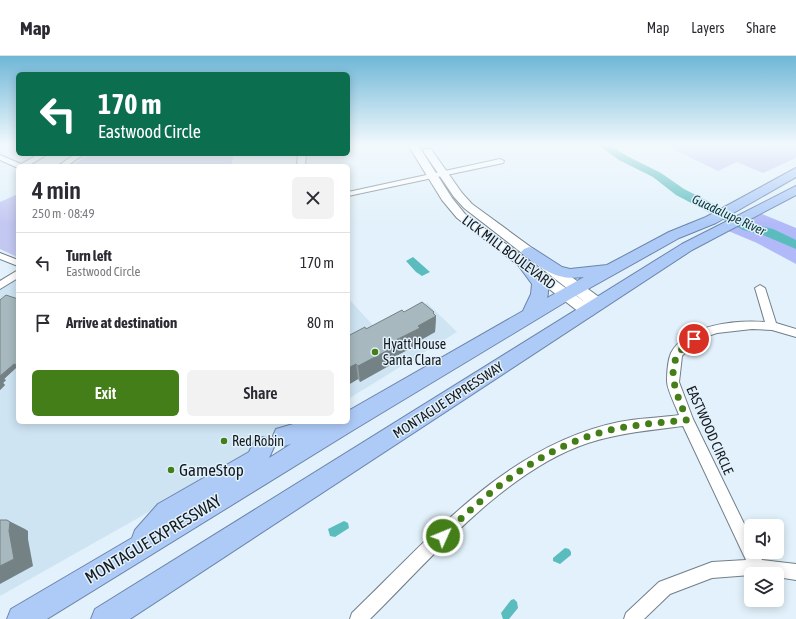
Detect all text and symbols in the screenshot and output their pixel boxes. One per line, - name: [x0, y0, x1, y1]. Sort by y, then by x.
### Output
- text: Map: [20, 17, 51, 39]
- text: Map: [647, 20, 669, 36]
- text: Layers: [691, 20, 724, 36]
- text: Share: [746, 20, 776, 36]
- icon: left: [32, 88, 84, 140]
- text: 170 m: [98, 88, 161, 120]
- text: Eastwood Circle: [98, 121, 201, 142]
- text: 4 min: [32, 177, 81, 204]
- button: close: [292, 177, 334, 219]
- water label: Guadalupe River: [690, 191, 769, 239]
- text: 250 m · 08:49: [32, 206, 95, 221]
- street label: LICK MILL BOULEVARD: [459, 212, 559, 292]
- text: Turn left: [66, 247, 112, 264]
- icon: left: [32, 252, 54, 274]
- text: 170 m: [300, 254, 334, 271]
- text: Eastwood Circle: [66, 264, 140, 279]
- icon: arrive: [32, 312, 54, 334]
- text: Arrive at destination: [66, 314, 177, 331]
- text: 80 m: [307, 314, 334, 331]
- pin: [677, 322, 711, 356]
- icon: arrive: [683, 328, 705, 350]
- place label: Hyatt House Santa Clara: [383, 336, 446, 368]
- marker: Hyatt House Santa Clara: [370, 347, 380, 357]
- street label: MONTAGUE EXPRESSWAY: [390, 358, 507, 442]
- button: Exit: [32, 370, 179, 416]
- button: Share: [187, 370, 334, 416]
- street label: EASTWOOD CIRCLE: [683, 383, 737, 477]
- place label: Red Robin: [232, 433, 284, 449]
- marker: Red Robin: [219, 436, 229, 446]
- place label: GameStop: [179, 460, 244, 480]
- marker: GameStop: [166, 465, 176, 475]
- street label: MONTAGUE EXPRESSWAY: [81, 490, 225, 588]
- position arrow: [422, 515, 464, 557]
- map controls: [744, 519, 784, 607]
- button: sound: [744, 519, 784, 559]
- button: layers: [744, 567, 784, 607]

